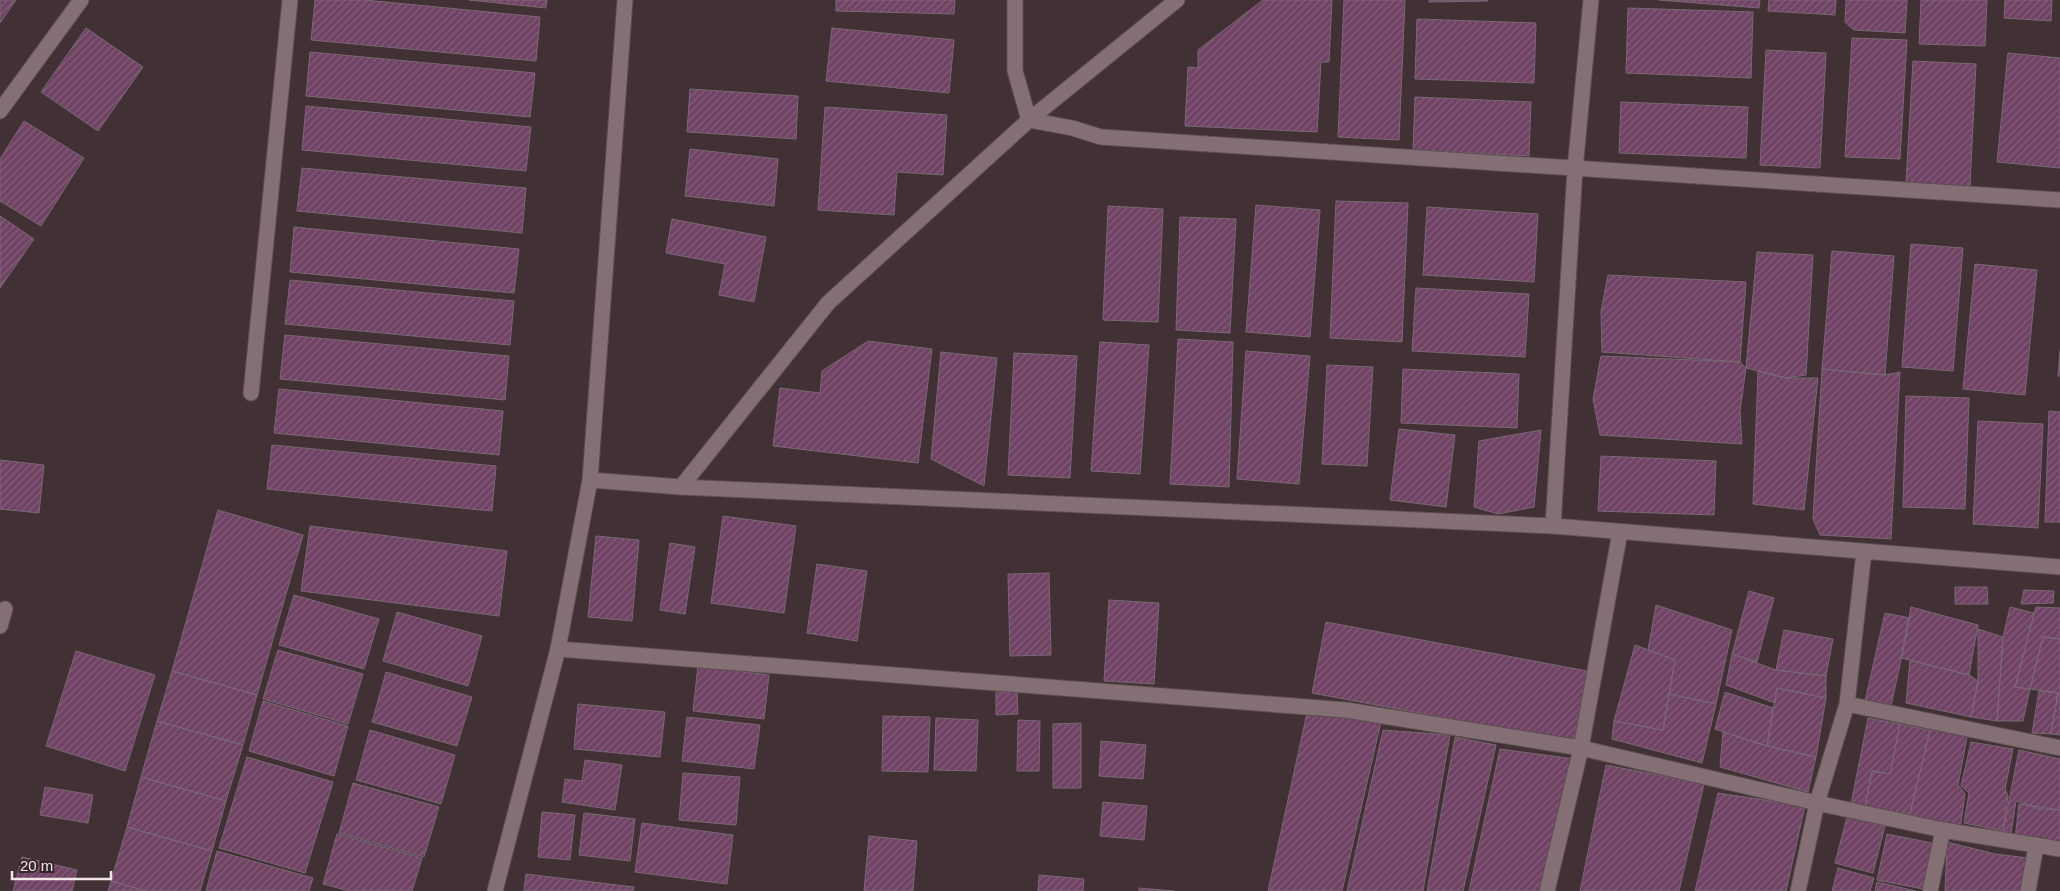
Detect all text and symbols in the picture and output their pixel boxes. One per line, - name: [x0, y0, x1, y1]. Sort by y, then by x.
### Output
- scale bar: [12, 848, 111, 880]
- text: 20 m: [20, 857, 53, 874]

